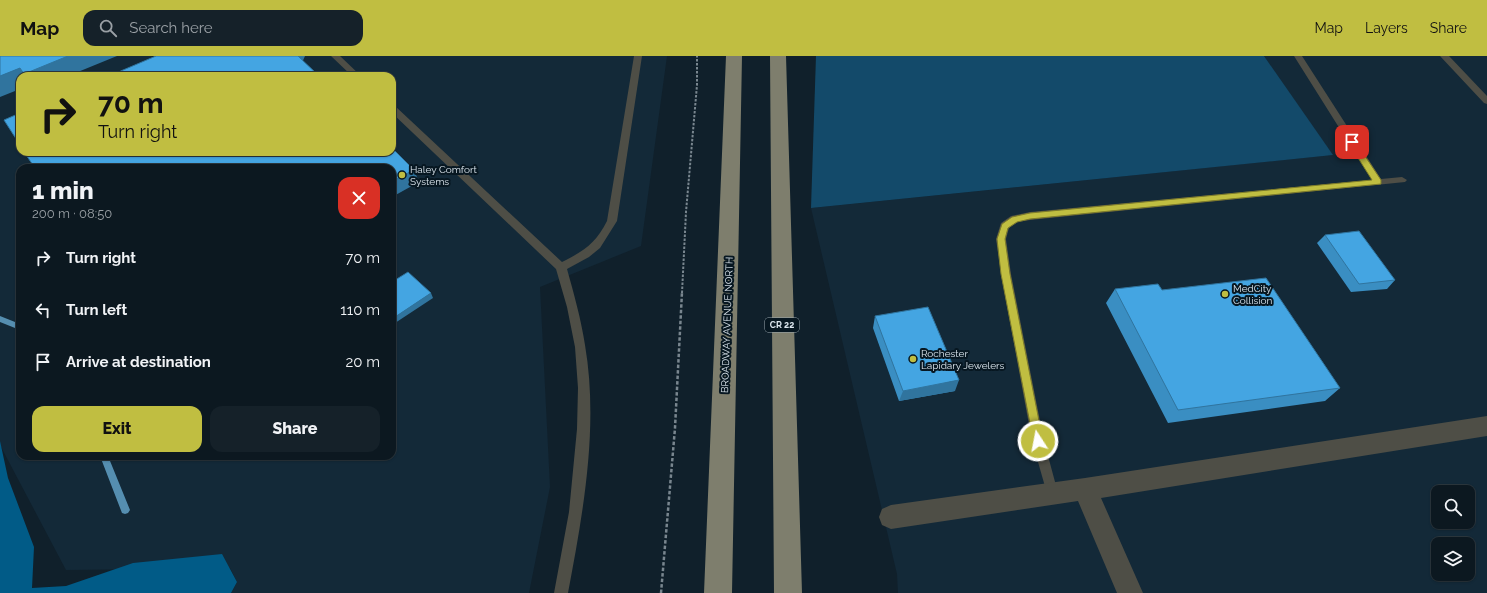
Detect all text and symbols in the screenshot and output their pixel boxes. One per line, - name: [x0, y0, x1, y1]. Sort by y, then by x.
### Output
- search box: [83, 10, 363, 46]
- text: Map: [20, 17, 59, 39]
- icon: search: [97, 17, 119, 39]
- text: Search here: [129, 19, 213, 37]
- text: Map: [1315, 20, 1343, 36]
- text: Layers: [1365, 20, 1408, 36]
- text: Share: [1430, 20, 1467, 36]
- text: 70 m: [98, 87, 164, 120]
- icon: right: [32, 88, 84, 140]
- text: Turn right: [98, 121, 177, 142]
- pin: [1335, 125, 1369, 159]
- icon: arrive: [1341, 131, 1363, 153]
- place label: Haley Comfort Systems: [410, 164, 477, 187]
- marker: Haley Comfort Systems: [397, 170, 407, 180]
- text: 1 min: [32, 176, 94, 205]
- button: close: [338, 177, 380, 219]
- text: 200 m · 08:50: [32, 206, 112, 221]
- icon: right: [32, 247, 54, 269]
- text: Turn right: [66, 249, 136, 267]
- text: 70 m: [345, 249, 380, 267]
- street label: BROADWAY AVENUE NORTH: [719, 257, 735, 393]
- place label: MedCity Collision: [1233, 283, 1272, 306]
- marker: MedCity Collision: [1220, 289, 1230, 299]
- icon: left: [32, 299, 54, 321]
- text: Turn left: [66, 301, 127, 319]
- text: 110 m: [340, 301, 380, 319]
- road number: CR 22: [765, 318, 799, 332]
- place label: Rochester Lapidary Jewelers: [921, 348, 1005, 371]
- icon: arrive: [32, 351, 54, 373]
- text: Arrive at destination: [66, 353, 211, 371]
- text: 20 m: [345, 353, 380, 371]
- marker: Rochester Lapidary Jewelers: [908, 354, 918, 364]
- button: Exit: [32, 406, 202, 452]
- button: Share: [210, 406, 380, 452]
- position arrow: [1017, 420, 1059, 462]
- map controls: [1431, 485, 1475, 581]
- button: search: [1431, 485, 1475, 529]
- button: layers: [1431, 537, 1475, 581]

